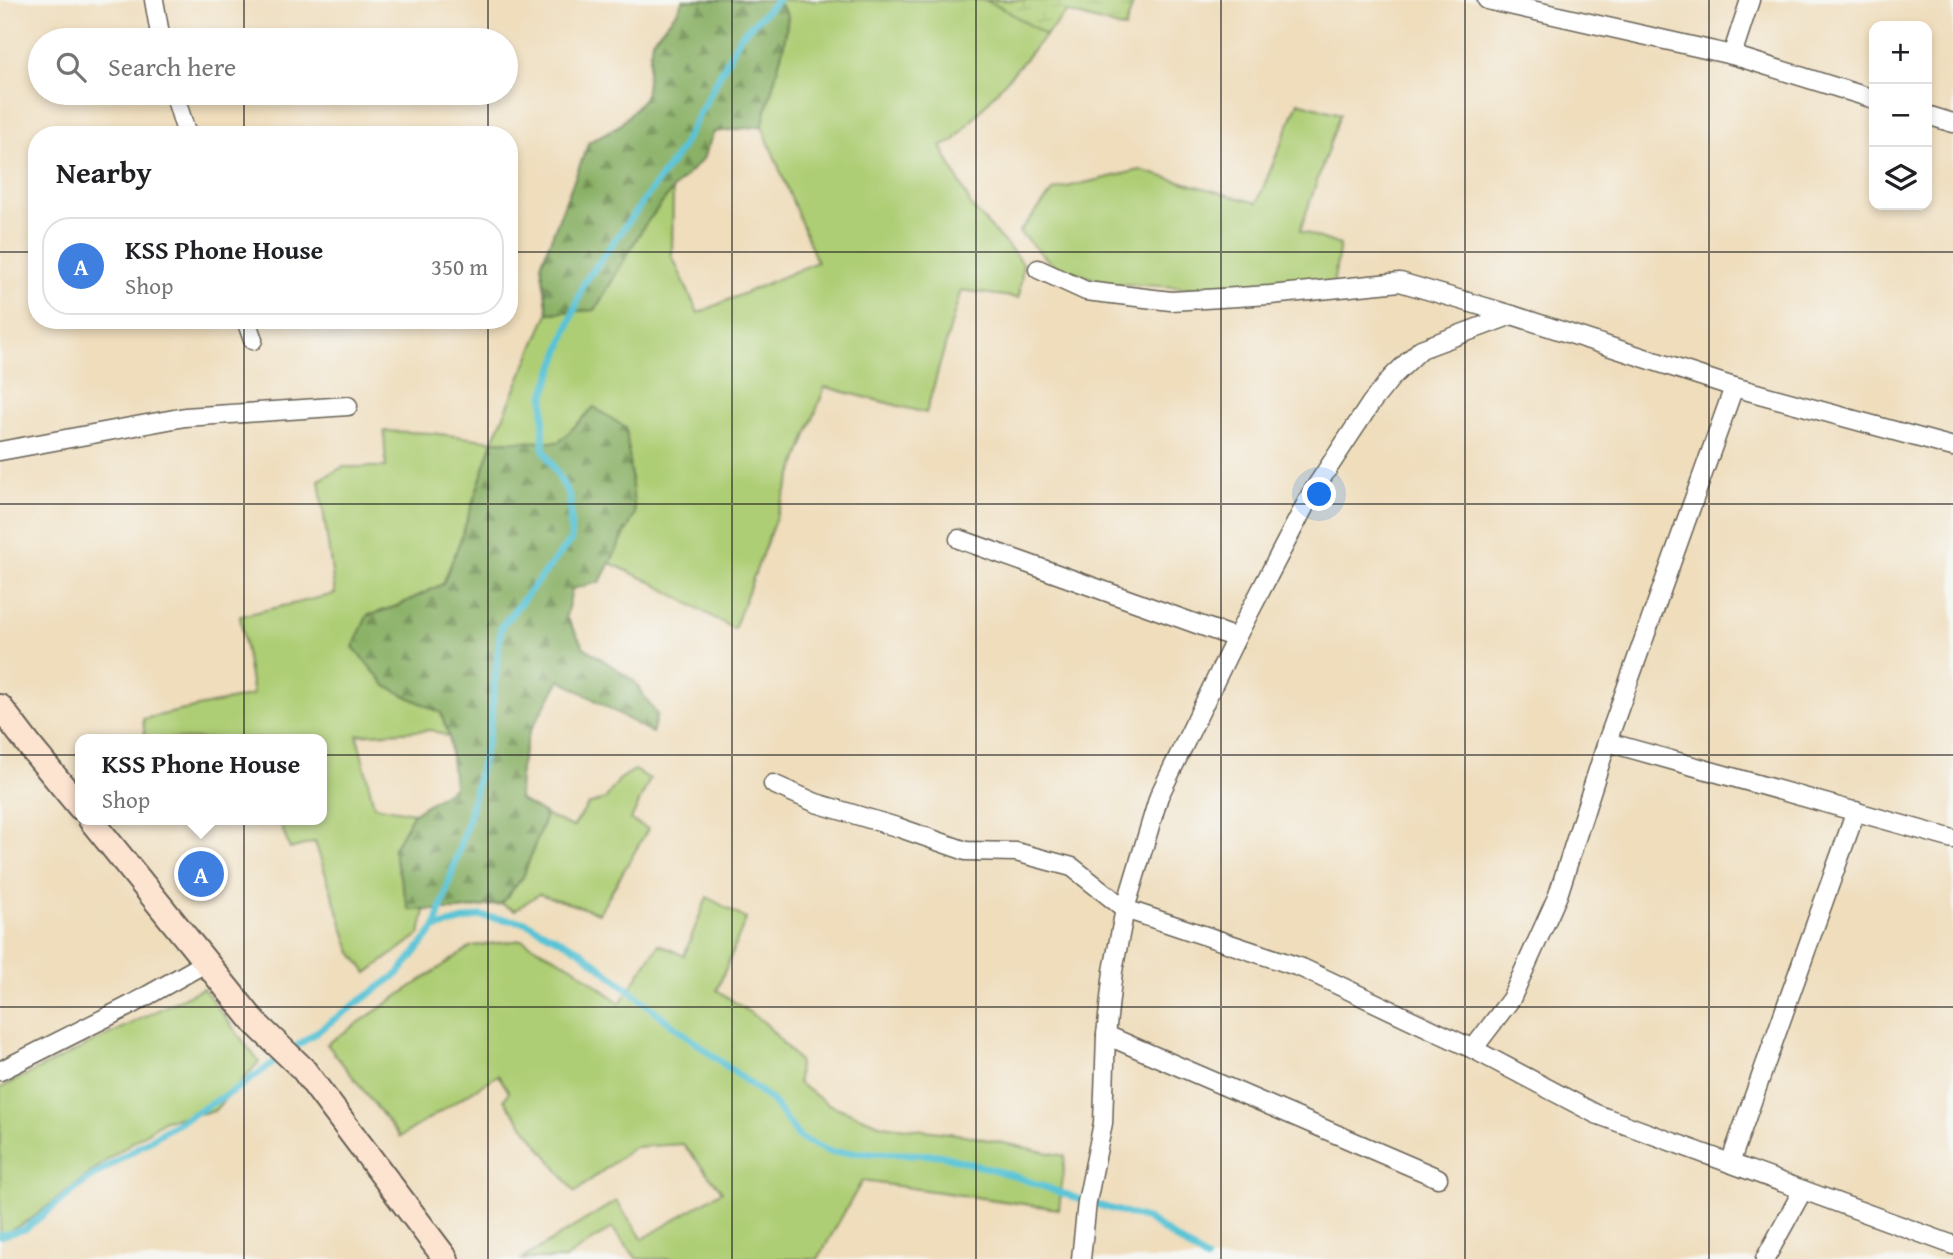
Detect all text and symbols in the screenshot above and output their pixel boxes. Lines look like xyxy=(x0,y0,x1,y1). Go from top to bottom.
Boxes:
map controls xyxy=(1869,21,1932,210)
button: + xyxy=(1869,21,1932,84)
search box xyxy=(28,28,518,105)
text: Search here xyxy=(108,47,236,86)
icon: search xyxy=(52,48,90,86)
button: − xyxy=(1869,84,1932,147)
button: layers xyxy=(1869,147,1932,210)
text: Nearby xyxy=(56,150,152,194)
text: KSS Phone House xyxy=(125,230,323,269)
text: A xyxy=(74,250,88,283)
text: 350 m xyxy=(431,250,488,283)
text: Shop xyxy=(125,269,173,302)
your location xyxy=(1302,477,1336,511)
popup xyxy=(75,734,327,825)
text: KSS Phone House xyxy=(102,744,300,783)
text: Shop xyxy=(102,783,150,816)
pin: A xyxy=(178,848,224,900)

